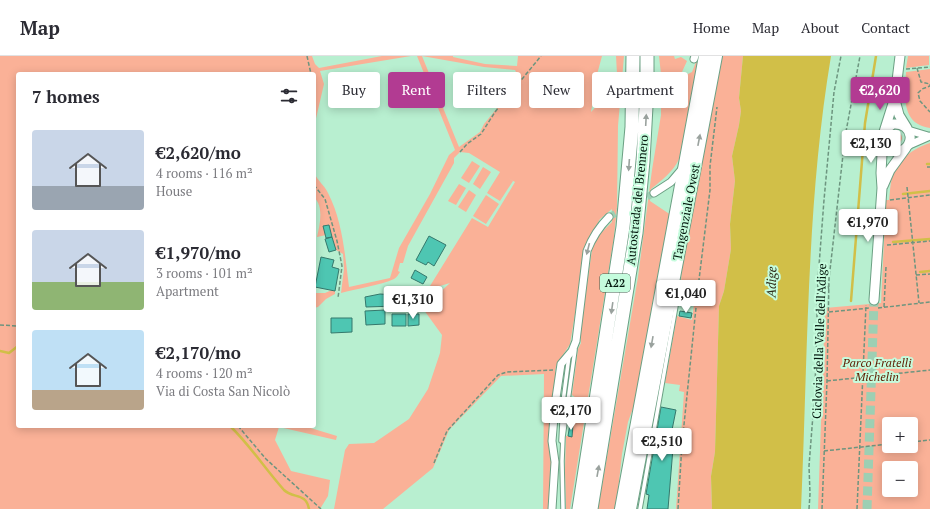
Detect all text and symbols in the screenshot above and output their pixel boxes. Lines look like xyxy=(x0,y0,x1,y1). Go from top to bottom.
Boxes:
text: Map xyxy=(20,15,60,40)
text: Home xyxy=(693,18,730,37)
text: Map xyxy=(752,18,779,37)
text: About xyxy=(801,18,839,37)
text: Contact xyxy=(861,18,910,37)
chip: Buy xyxy=(328,72,380,108)
chip: Rent xyxy=(388,72,445,108)
chip: Filters xyxy=(453,72,521,108)
chip: New xyxy=(529,72,584,108)
chip: Apartment xyxy=(592,72,688,108)
pin: €2,620 xyxy=(847,77,913,111)
text: €2,620 xyxy=(860,81,900,99)
text: 7 homes xyxy=(32,85,100,108)
icon: filters xyxy=(278,85,300,107)
one-way arrow xyxy=(642,114,649,126)
pin: €2,130 xyxy=(838,130,904,164)
street label: Autostrada del Brennero xyxy=(623,134,651,266)
one-way arrow xyxy=(697,134,703,147)
text: €2,130 xyxy=(851,134,891,152)
text: €2,620/mo xyxy=(156,141,241,164)
icon: home xyxy=(64,146,112,194)
one-way arrow xyxy=(626,159,633,171)
street label: Tangenziale Ovest xyxy=(669,162,703,262)
text: 4 rooms · 116 m² xyxy=(156,164,253,182)
text: House xyxy=(156,182,192,200)
pin: €1,970 xyxy=(835,209,901,243)
text: €1,970 xyxy=(848,213,888,231)
text: €1,970/mo xyxy=(156,241,241,264)
one-way arrow xyxy=(585,243,591,255)
icon: home xyxy=(64,246,112,294)
street label: Ciclovia della Valle dell'Adige xyxy=(809,263,829,419)
text: 3 rooms · 101 m² xyxy=(156,264,253,282)
water label: Adige xyxy=(761,266,781,299)
road number: A22 xyxy=(600,274,630,292)
pin: €1,040 xyxy=(653,280,719,314)
text: Apartment xyxy=(156,282,219,300)
text: €1,040 xyxy=(666,284,706,302)
pin: €1,310 xyxy=(380,286,446,320)
text: €1,310 xyxy=(393,290,433,308)
one-way arrow xyxy=(609,302,615,314)
one-way arrow xyxy=(649,336,655,348)
text: €2,170/mo xyxy=(156,341,241,364)
icon: home xyxy=(64,346,112,394)
park label: Parco Fratelli Michelin xyxy=(842,355,912,384)
text: 4 rooms · 120 m² xyxy=(156,364,253,382)
text: Via di Costa San Nicolò xyxy=(156,382,290,400)
pin: €2,170 xyxy=(538,397,604,431)
text: €2,170 xyxy=(551,401,591,419)
map controls xyxy=(882,417,918,497)
button: + xyxy=(882,417,918,453)
pin: €2,510 xyxy=(629,428,695,462)
text: €2,510 xyxy=(642,432,682,450)
button: − xyxy=(882,461,918,497)
one-way arrow xyxy=(595,464,601,477)

